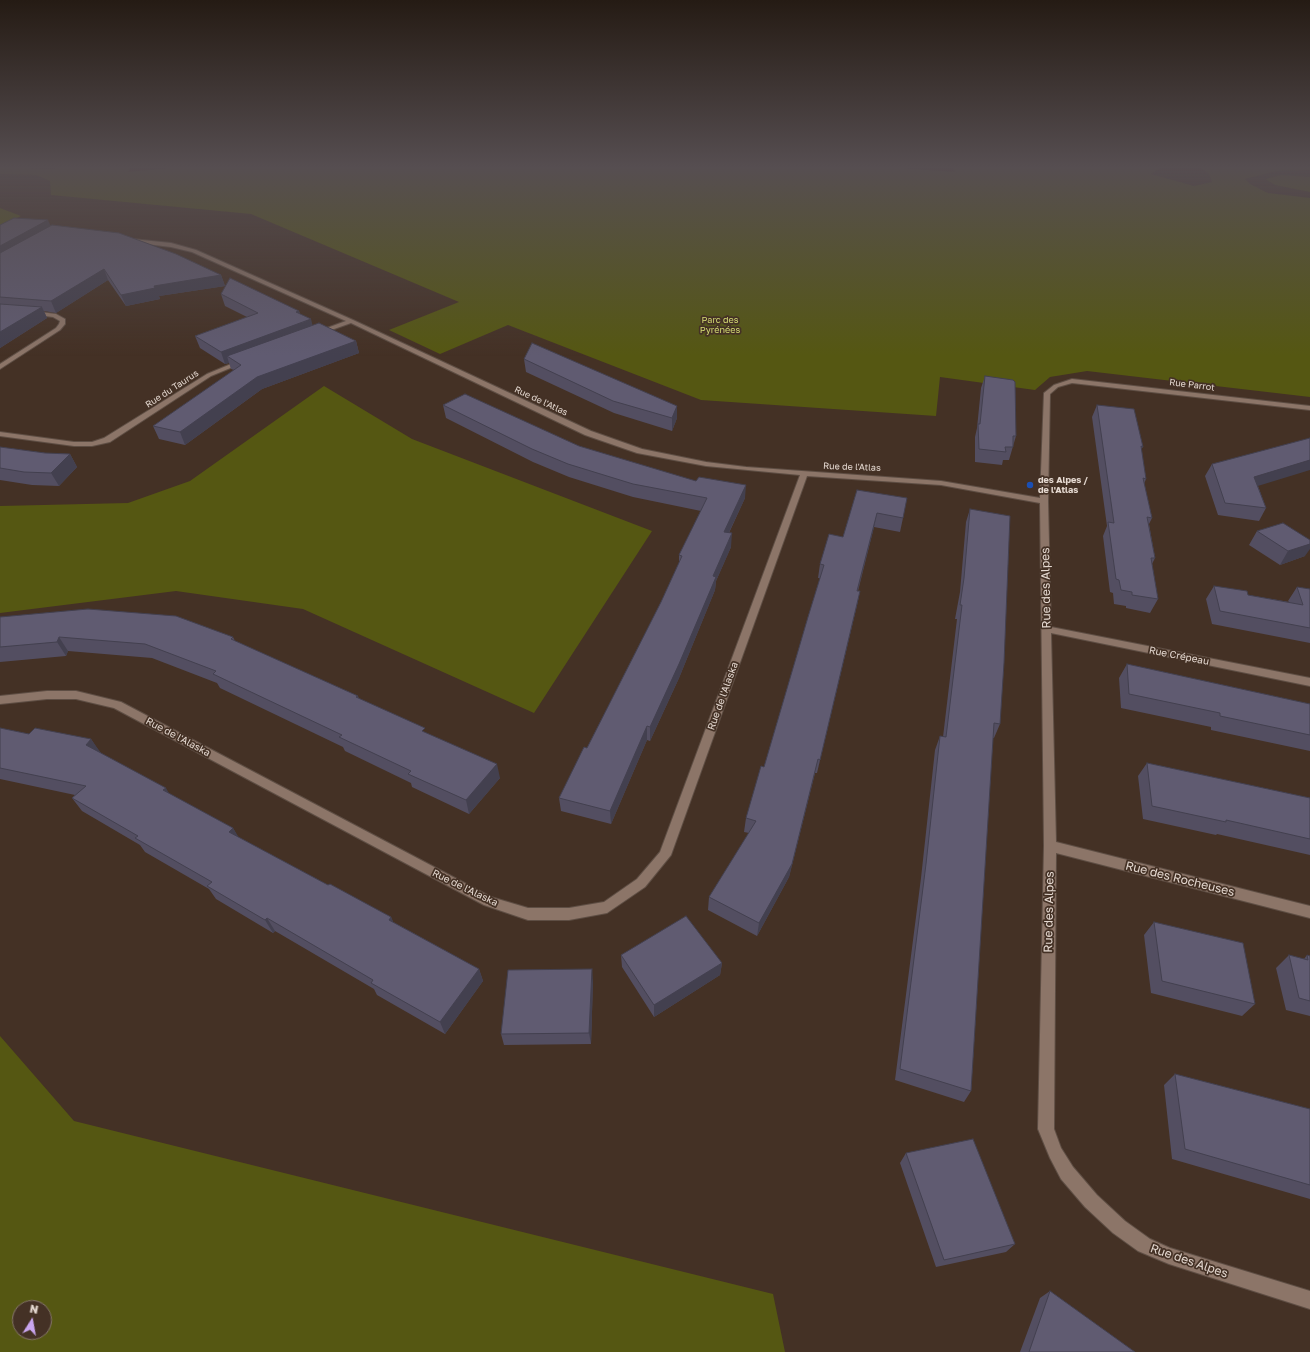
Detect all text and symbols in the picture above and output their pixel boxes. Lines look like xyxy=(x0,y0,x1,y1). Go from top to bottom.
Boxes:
park label: Parc des Pyrénées xyxy=(700,315,740,336)
street label: Rue du Taurus xyxy=(143,368,201,410)
street label: Rue Parrot xyxy=(1169,377,1215,393)
street label: Rue de l'Atlas xyxy=(513,384,569,418)
street label: Rue de l'Atlas xyxy=(823,461,881,473)
place label: des Alpes / de l'Atlas xyxy=(1038,475,1088,496)
marker: des Alpes / de l'Atlas xyxy=(1025,480,1035,490)
street label: Rue des Alpes xyxy=(1038,547,1054,629)
street label: Rue Crépeau xyxy=(1148,644,1210,668)
street label: Rue de l'Alaska xyxy=(705,660,741,732)
street label: Rue de l'Alaska xyxy=(144,715,212,759)
street label: Rue des Rocheuses xyxy=(1124,858,1236,900)
street label: Rue de l'Alaska xyxy=(430,867,500,909)
street label: Rue des Alpes xyxy=(1041,871,1057,953)
street label: Rue des Alpes xyxy=(1148,1241,1230,1281)
north arrow xyxy=(12,1300,52,1340)
text: N xyxy=(29,1302,40,1316)

